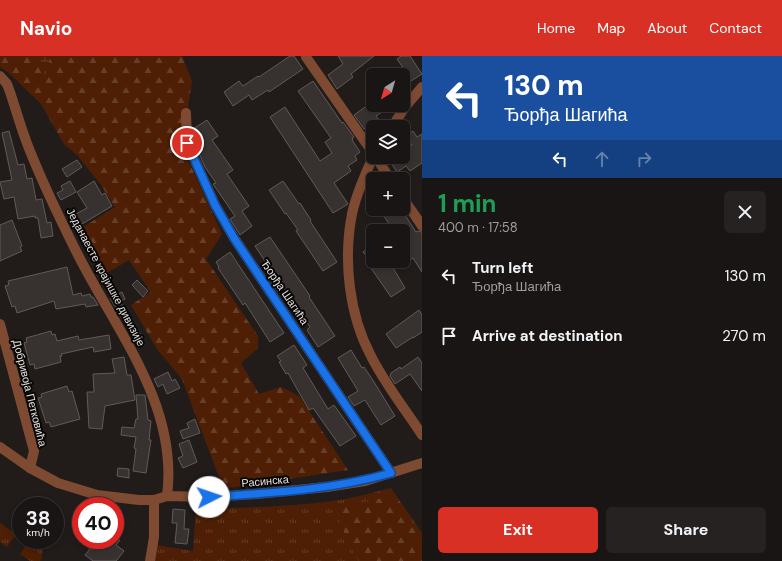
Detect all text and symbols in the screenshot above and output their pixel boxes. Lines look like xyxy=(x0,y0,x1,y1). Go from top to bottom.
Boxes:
text: Navio xyxy=(20,16,72,41)
text: Home xyxy=(537,19,575,37)
text: Map xyxy=(597,19,625,37)
text: About xyxy=(647,19,687,37)
text: Contact xyxy=(709,19,762,37)
text: 130 m xyxy=(504,67,584,104)
north arrow xyxy=(366,68,410,112)
map controls xyxy=(366,68,410,268)
icon: left xyxy=(438,72,490,124)
text: Ђорђа Шагића xyxy=(504,103,628,127)
button: layers xyxy=(366,120,410,164)
pin xyxy=(170,126,204,160)
icon: arrive xyxy=(176,132,198,154)
icon: left xyxy=(549,148,571,170)
icon: ahead xyxy=(591,148,613,170)
icon: right xyxy=(633,148,655,170)
button: + xyxy=(366,172,410,216)
text: 1 min xyxy=(438,188,496,219)
button: close xyxy=(724,191,766,233)
street label: Једанаесте крајишке дивизије xyxy=(64,206,148,348)
text: 400 m · 17:58 xyxy=(438,219,518,236)
button: − xyxy=(366,224,410,268)
street label: Ђорђа Шагића xyxy=(258,257,312,328)
text: Turn left xyxy=(472,258,533,278)
icon: left xyxy=(438,265,460,287)
text: 130 m xyxy=(725,266,766,286)
text: Ђорђа Шагића xyxy=(472,278,561,295)
icon: arrive xyxy=(438,325,460,347)
text: Arrive at destination xyxy=(472,326,623,346)
text: 270 m xyxy=(722,326,766,346)
street label: Добривоја Петковића xyxy=(10,338,50,449)
street label: Расинска xyxy=(241,472,290,490)
position arrow xyxy=(188,476,230,518)
speed limit sign: 40 xyxy=(72,497,124,549)
text: 38 xyxy=(26,505,50,531)
button: Exit xyxy=(438,507,598,553)
button: Share xyxy=(606,507,766,553)
text: km/h xyxy=(26,526,50,539)

